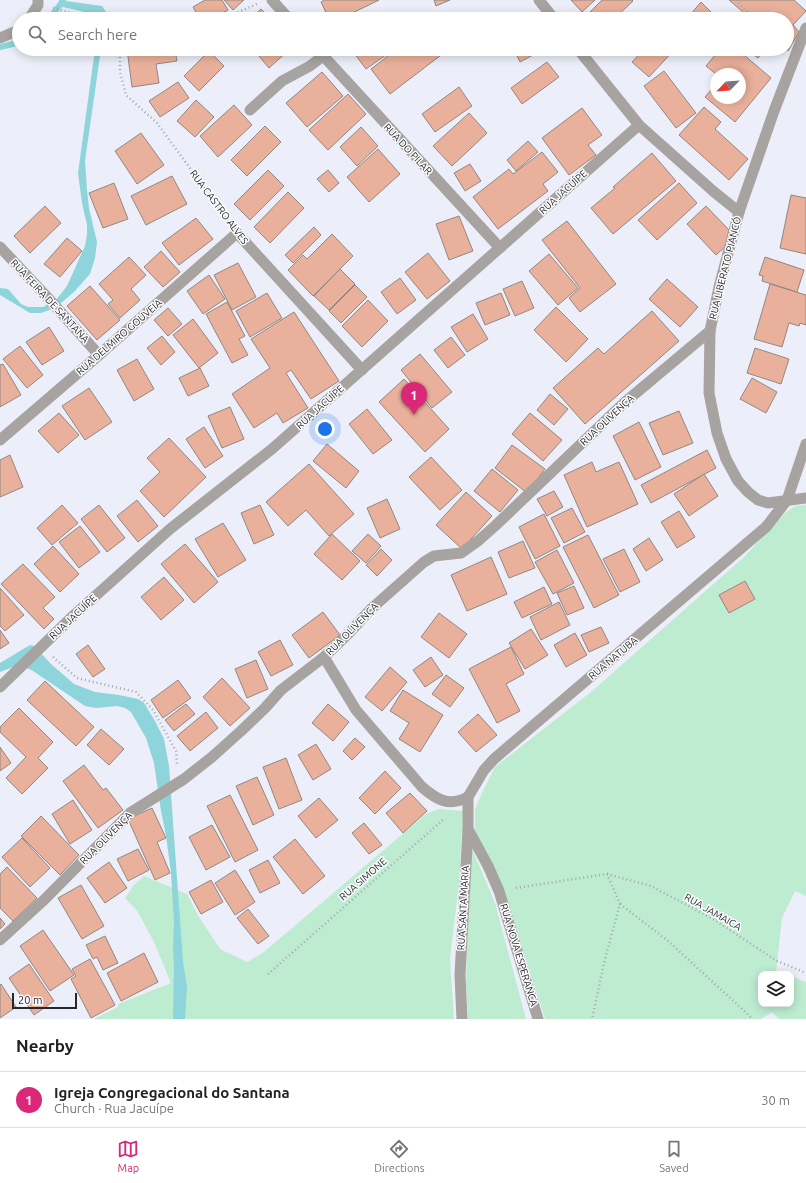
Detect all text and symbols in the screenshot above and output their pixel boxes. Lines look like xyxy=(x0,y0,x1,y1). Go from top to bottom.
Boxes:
search box xyxy=(12,12,794,56)
icon: search xyxy=(26,23,48,45)
text: Search here xyxy=(58,26,137,43)
north arrow xyxy=(710,68,746,104)
street label: RUA DO PILAR xyxy=(382,121,434,177)
street label: RUA JACUÍPE xyxy=(536,167,589,216)
street label: RUA CASTRO ALVES xyxy=(188,168,250,246)
street label: RUA LIBERATO PIANCÓ xyxy=(706,215,743,320)
street label: RUA FEIRA DE SANTANA xyxy=(9,257,92,345)
street label: RUA DELMIRO GOUVEIA xyxy=(74,297,164,377)
street label: RUA JACUÍPE xyxy=(293,382,346,431)
pin: 1 xyxy=(401,382,427,415)
street label: RUA OLIVENÇA xyxy=(578,392,636,448)
your location xyxy=(315,419,335,439)
street label: RUA JACUÍPE xyxy=(47,591,99,642)
street label: RUA OLIVENÇA xyxy=(324,600,381,657)
street label: RUA NATUBA xyxy=(586,634,640,682)
street label: RUA OLIVENÇA xyxy=(78,809,135,866)
street label: RUA SIMONE xyxy=(337,855,389,902)
street label: RUA SANTA MARIA xyxy=(455,865,471,951)
street label: RUA JAMAICA xyxy=(683,891,744,933)
street label: RUA NOVA ESPERANCA xyxy=(498,902,540,1008)
map controls xyxy=(758,971,794,1007)
button: layers xyxy=(758,971,794,1007)
scale bar xyxy=(12,991,77,1010)
text: 20 m xyxy=(18,994,42,1006)
text: Nearby xyxy=(16,1036,74,1055)
text: Igreja Congregacional do Santana xyxy=(54,1084,290,1101)
text: 1 xyxy=(25,1093,33,1107)
text: 30 m xyxy=(761,1093,790,1107)
text: Church · Rua Jacuípe xyxy=(54,1101,174,1115)
tab: Map xyxy=(117,1138,139,1174)
tab: Directions xyxy=(374,1138,425,1174)
tab: Saved xyxy=(659,1138,689,1174)

